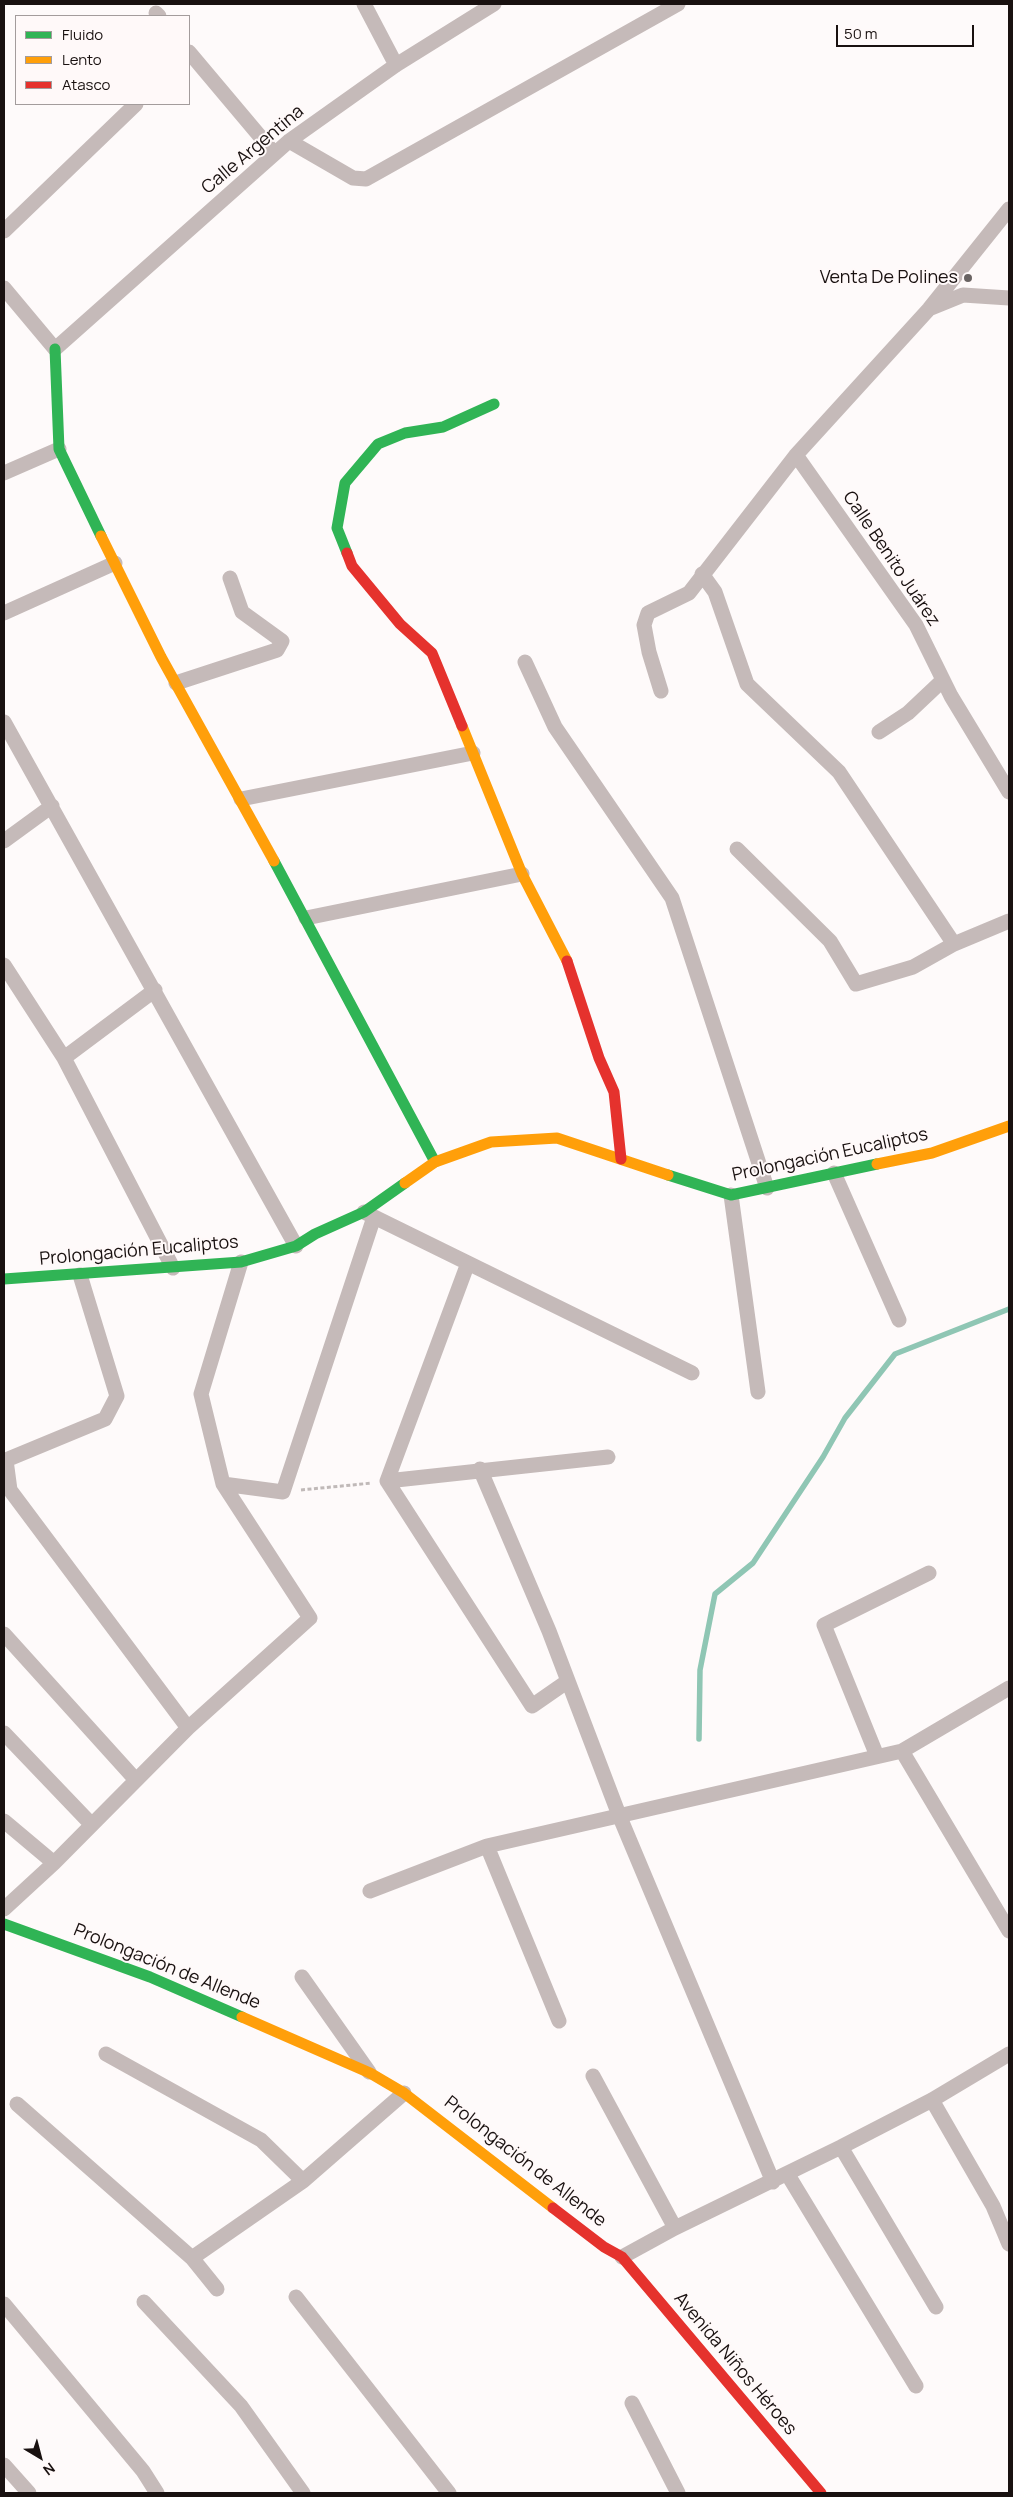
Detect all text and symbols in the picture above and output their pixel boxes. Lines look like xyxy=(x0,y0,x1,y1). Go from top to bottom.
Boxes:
legend xyxy=(15,15,190,105)
scale bar xyxy=(838,15,976,47)
text: 50 m xyxy=(844,23,878,44)
text: Fluido xyxy=(62,24,103,45)
text: Lento xyxy=(62,49,102,70)
text: Atasco xyxy=(62,74,110,95)
street label: Calle Argentina xyxy=(198,101,308,199)
place label: Venta De Polines xyxy=(820,267,958,289)
marker: Venta De Polines xyxy=(962,272,974,284)
street label: Calle Benito Juárez xyxy=(838,487,944,631)
street label: Prolongación Eucaliptos xyxy=(730,1124,930,1186)
street label: Prolongación Eucaliptos xyxy=(39,1232,239,1270)
street label: Prolongación de Allende xyxy=(70,1920,264,2014)
street label: Prolongación de Allende xyxy=(440,2092,610,2232)
street label: Avenida Niños Héroes xyxy=(669,2288,801,2440)
north arrow xyxy=(15,2432,65,2482)
text: N xyxy=(40,2459,59,2480)

